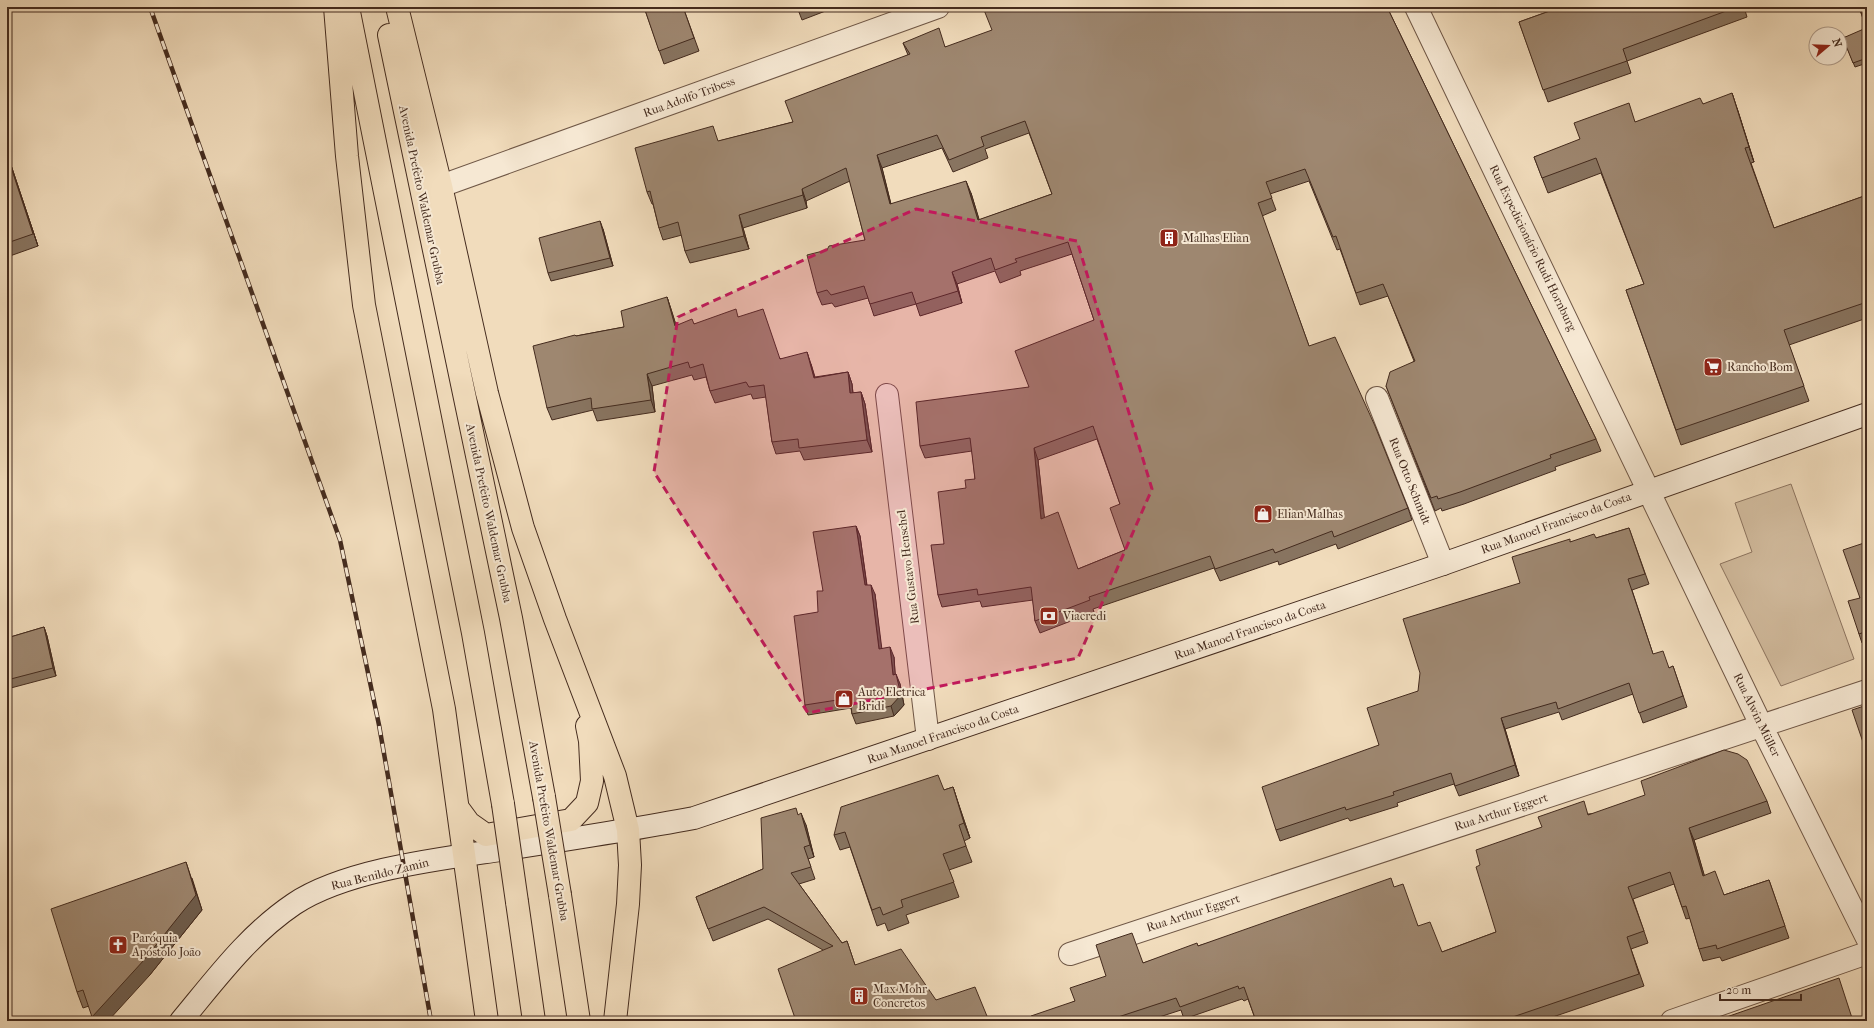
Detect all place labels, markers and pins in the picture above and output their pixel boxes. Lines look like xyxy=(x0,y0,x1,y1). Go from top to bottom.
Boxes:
building icon: Malhas Elian xyxy=(1158,227,1180,249)
place label: Malhas Elian xyxy=(1183,231,1249,245)
supermarket icon: Rancho Bom xyxy=(1702,356,1724,378)
place label: Rancho Bom xyxy=(1727,360,1793,374)
shop icon: Elian Malhas xyxy=(1252,503,1274,525)
place label: Elian Malhas xyxy=(1277,507,1343,521)
bank icon: Viacredi xyxy=(1038,605,1060,627)
place label: Viacredi xyxy=(1062,609,1107,623)
place label: Auto Eletrica Bridi xyxy=(857,685,926,713)
shop icon: Auto Eletrica Bridi xyxy=(833,688,855,710)
place label: Paróquia Apóstolo João xyxy=(131,931,201,959)
church icon: Paróquia Apóstolo João xyxy=(107,934,129,956)
place label: Max Mohr Concretos xyxy=(873,982,928,1010)
building icon: Max Mohr Concretos xyxy=(848,985,870,1007)

